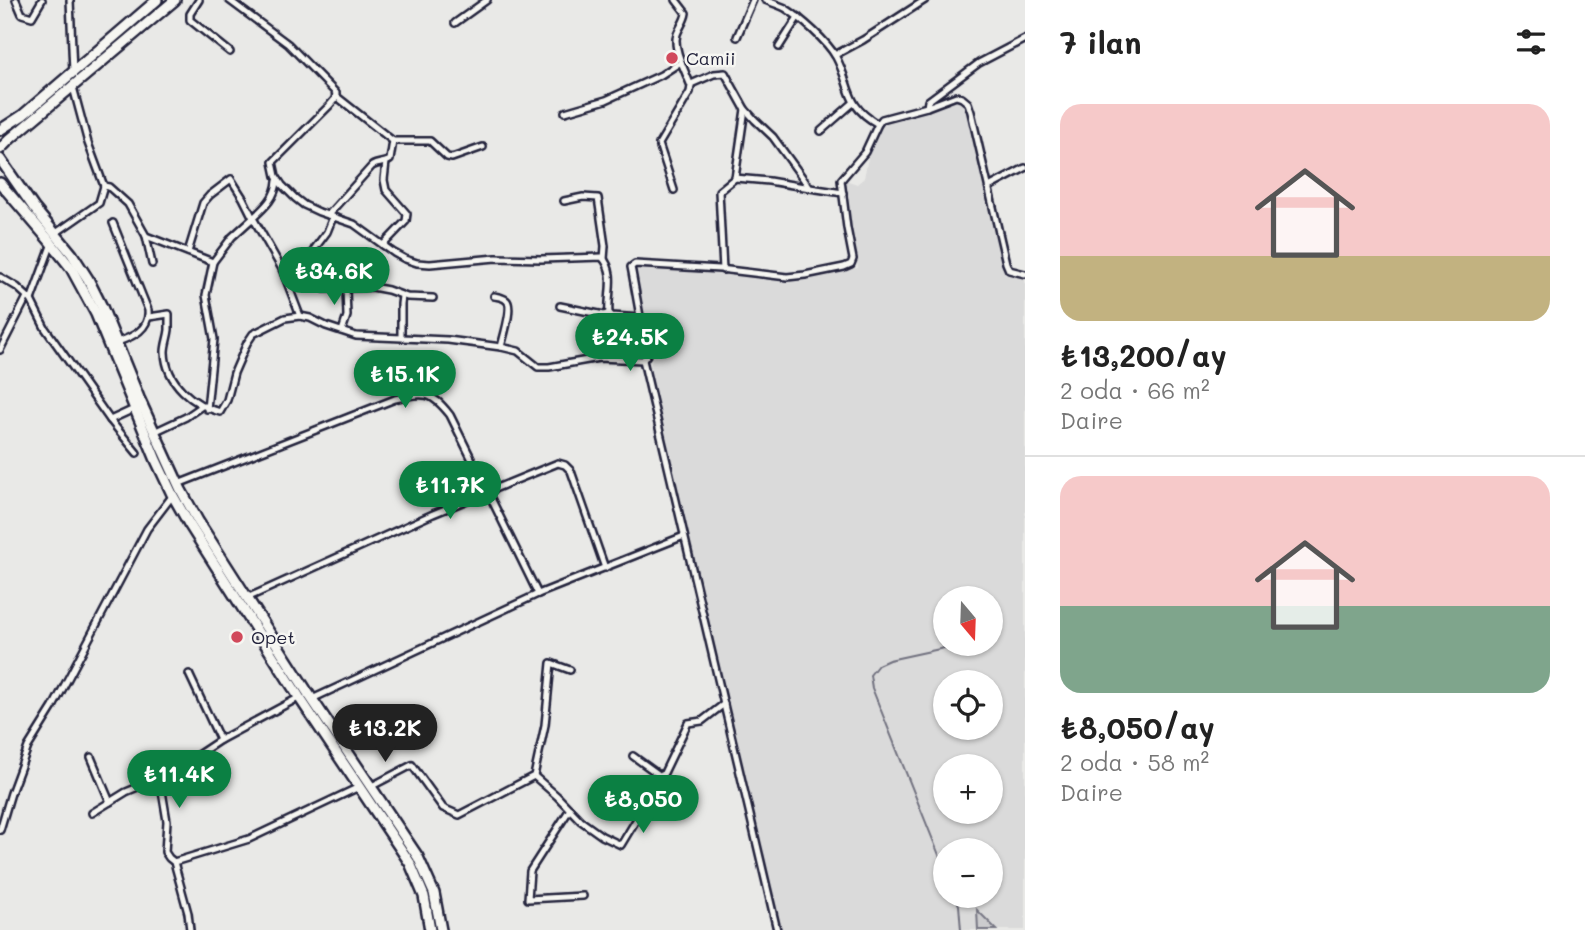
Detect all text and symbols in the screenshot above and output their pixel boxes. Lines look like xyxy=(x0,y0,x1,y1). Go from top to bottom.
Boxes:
text: 7 ilan xyxy=(1060,22,1141,62)
icon: filters xyxy=(1512,23,1550,61)
place label: Camii xyxy=(686,46,735,70)
marker: Camii xyxy=(664,50,680,66)
icon: home xyxy=(1242,150,1368,276)
pin: ₺34.6K xyxy=(277,247,391,307)
text: ₺34.6K xyxy=(295,255,373,285)
pin: ₺24.5K xyxy=(573,314,687,373)
text: ₺24.5K xyxy=(591,321,669,351)
text: ₺13,200/ay xyxy=(1060,335,1227,375)
pin: ₺15.1K xyxy=(348,350,462,410)
text: ₺15.1K xyxy=(370,358,440,388)
text: 2 oda · 66 m² xyxy=(1060,375,1210,405)
text: Daire xyxy=(1060,405,1123,435)
pin: ₺11.7K xyxy=(393,462,507,521)
text: ₺11.7K xyxy=(415,469,485,499)
icon: home xyxy=(1242,522,1368,648)
north arrow xyxy=(933,586,1003,656)
map controls xyxy=(933,586,1003,908)
place label: Opet xyxy=(251,625,295,649)
marker: Opet xyxy=(229,629,245,645)
button: locate xyxy=(933,670,1003,740)
pin: ₺13.2K xyxy=(328,704,442,764)
text: ₺8,050/ay xyxy=(1060,707,1215,747)
text: ₺13.2K xyxy=(348,712,422,742)
text: 2 oda · 58 m² xyxy=(1060,747,1209,777)
pin: ₺11.4K xyxy=(122,750,236,810)
button: + xyxy=(933,754,1003,824)
text: ₺11.4K xyxy=(143,758,215,788)
pin: ₺8,050 xyxy=(586,776,700,835)
text: Daire xyxy=(1060,777,1123,807)
text: ₺8,050 xyxy=(604,783,682,813)
button: − xyxy=(933,838,1003,908)

